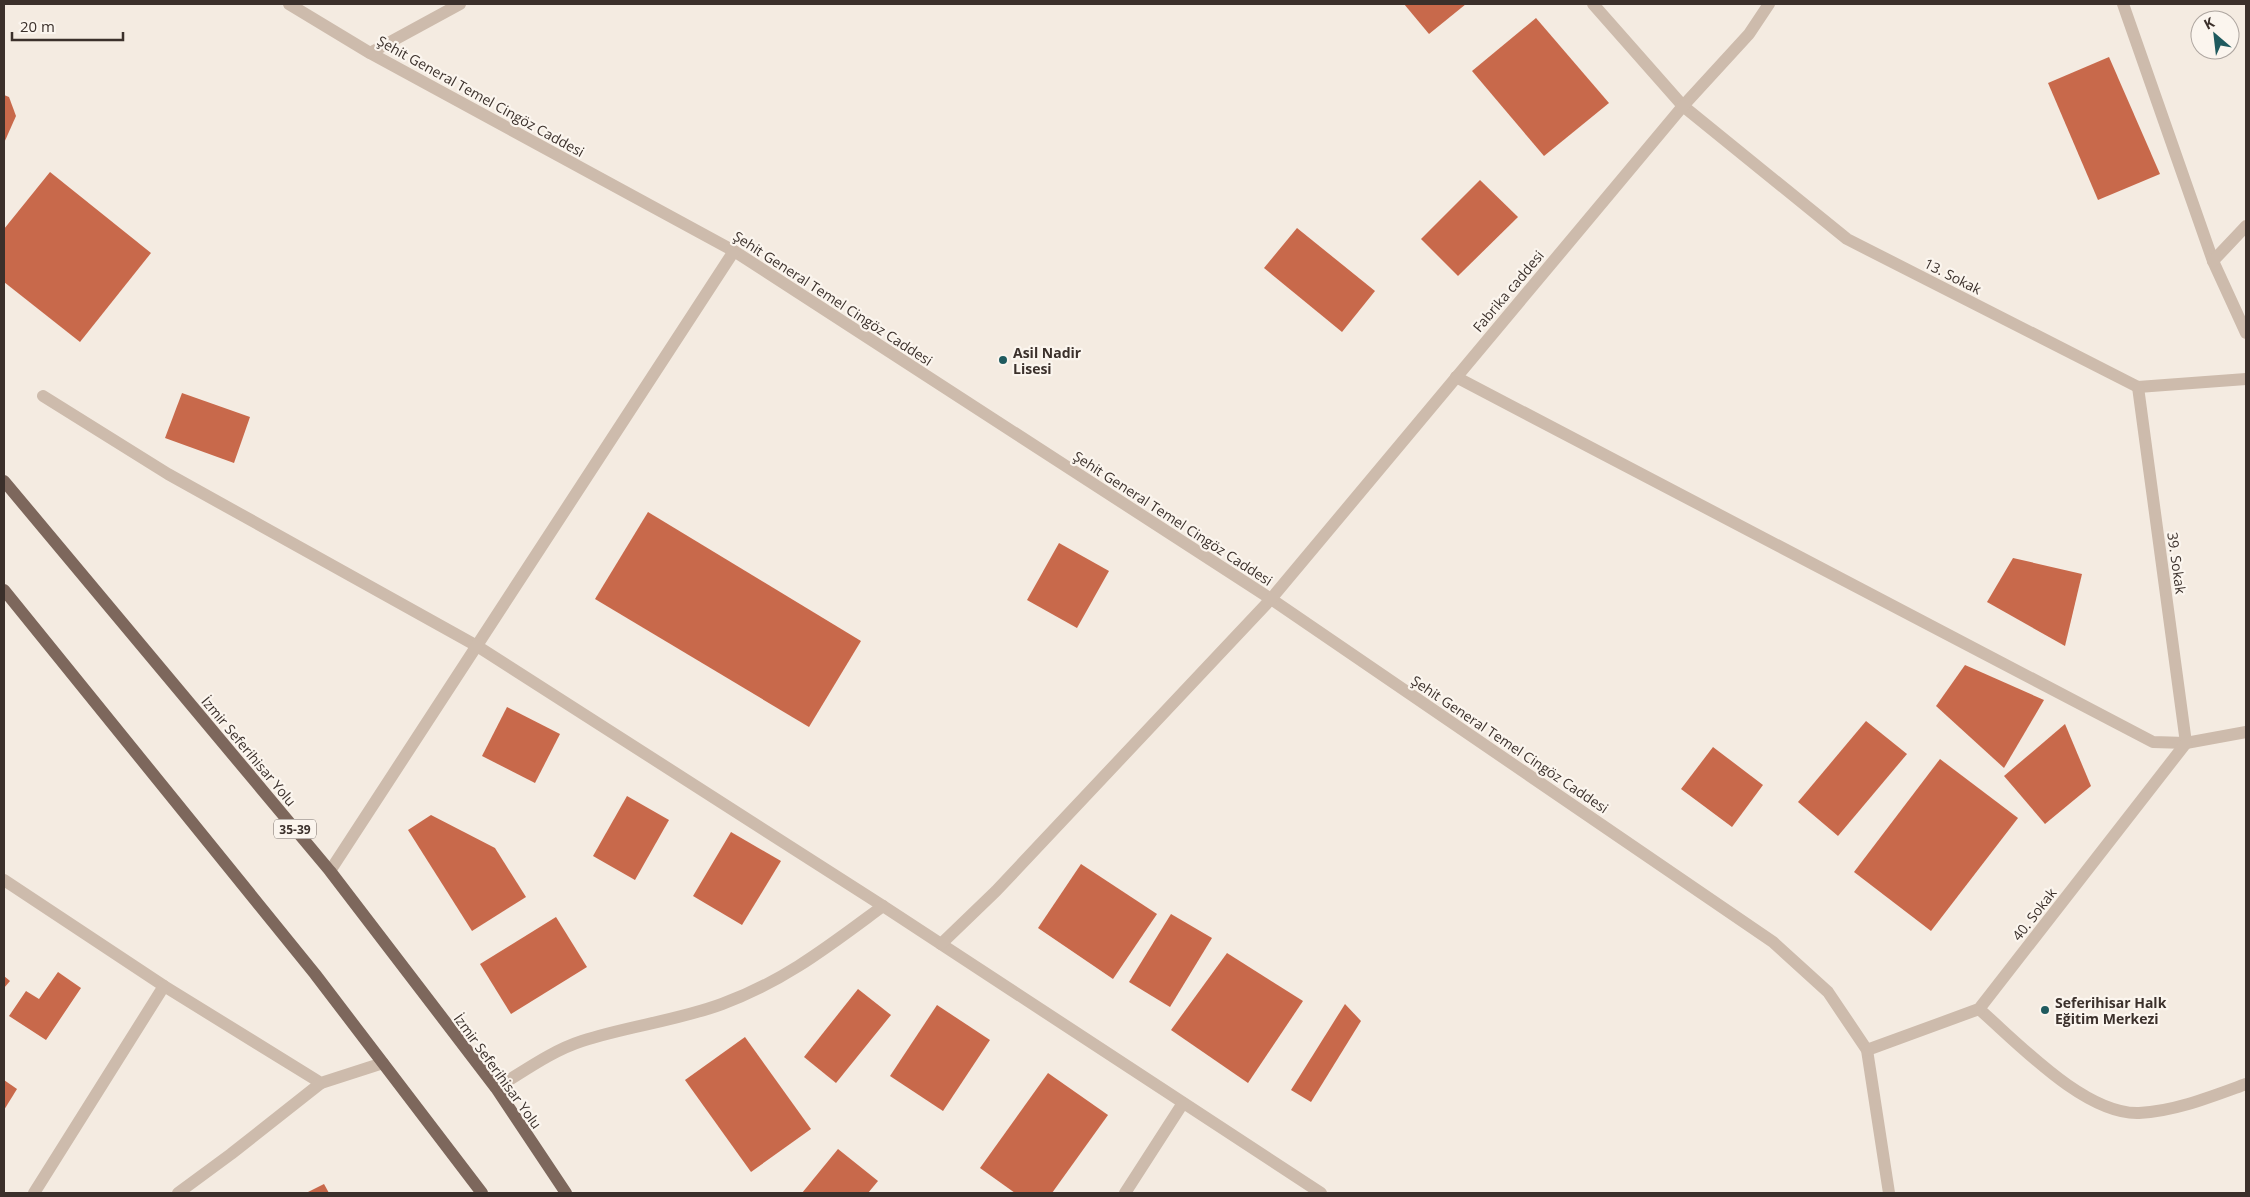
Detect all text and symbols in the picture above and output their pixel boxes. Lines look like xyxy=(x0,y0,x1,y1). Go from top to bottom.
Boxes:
scale bar xyxy=(12,10,124,42)
north arrow xyxy=(2190,10,2240,60)
text: K xyxy=(2200,12,2218,34)
text: 20 m xyxy=(20,16,55,36)
street label: Şehit General Temel Cingöz Caddesi xyxy=(374,31,588,161)
street label: Şehit General Temel Cingöz Caddesi xyxy=(730,226,936,370)
street label: Fabrika caddesi xyxy=(1468,246,1548,336)
street label: 13. Sokak xyxy=(1921,253,1985,299)
place label: Asil Nadir Lisesi xyxy=(1013,343,1082,378)
marker: Asil Nadir Lisesi xyxy=(997,354,1009,366)
street label: Şehit General Temel Cingöz Caddesi xyxy=(1070,446,1276,590)
street label: 39. Sokak xyxy=(2163,531,2191,596)
street label: Şehit General Temel Cingöz Caddesi xyxy=(1408,671,1612,817)
street label: İzmir Seferihisar Yolu xyxy=(197,692,301,810)
road number: 35-39 xyxy=(274,820,316,839)
street label: 40. Sokak xyxy=(2007,883,2061,944)
place label: Seferihisar Halk Eğitim Merkezi xyxy=(2055,993,2167,1028)
marker: Seferihisar Halk Eğitim Merkezi xyxy=(2039,1004,2051,1016)
street label: İzmir Seferihisar Yolu xyxy=(450,1010,546,1132)

